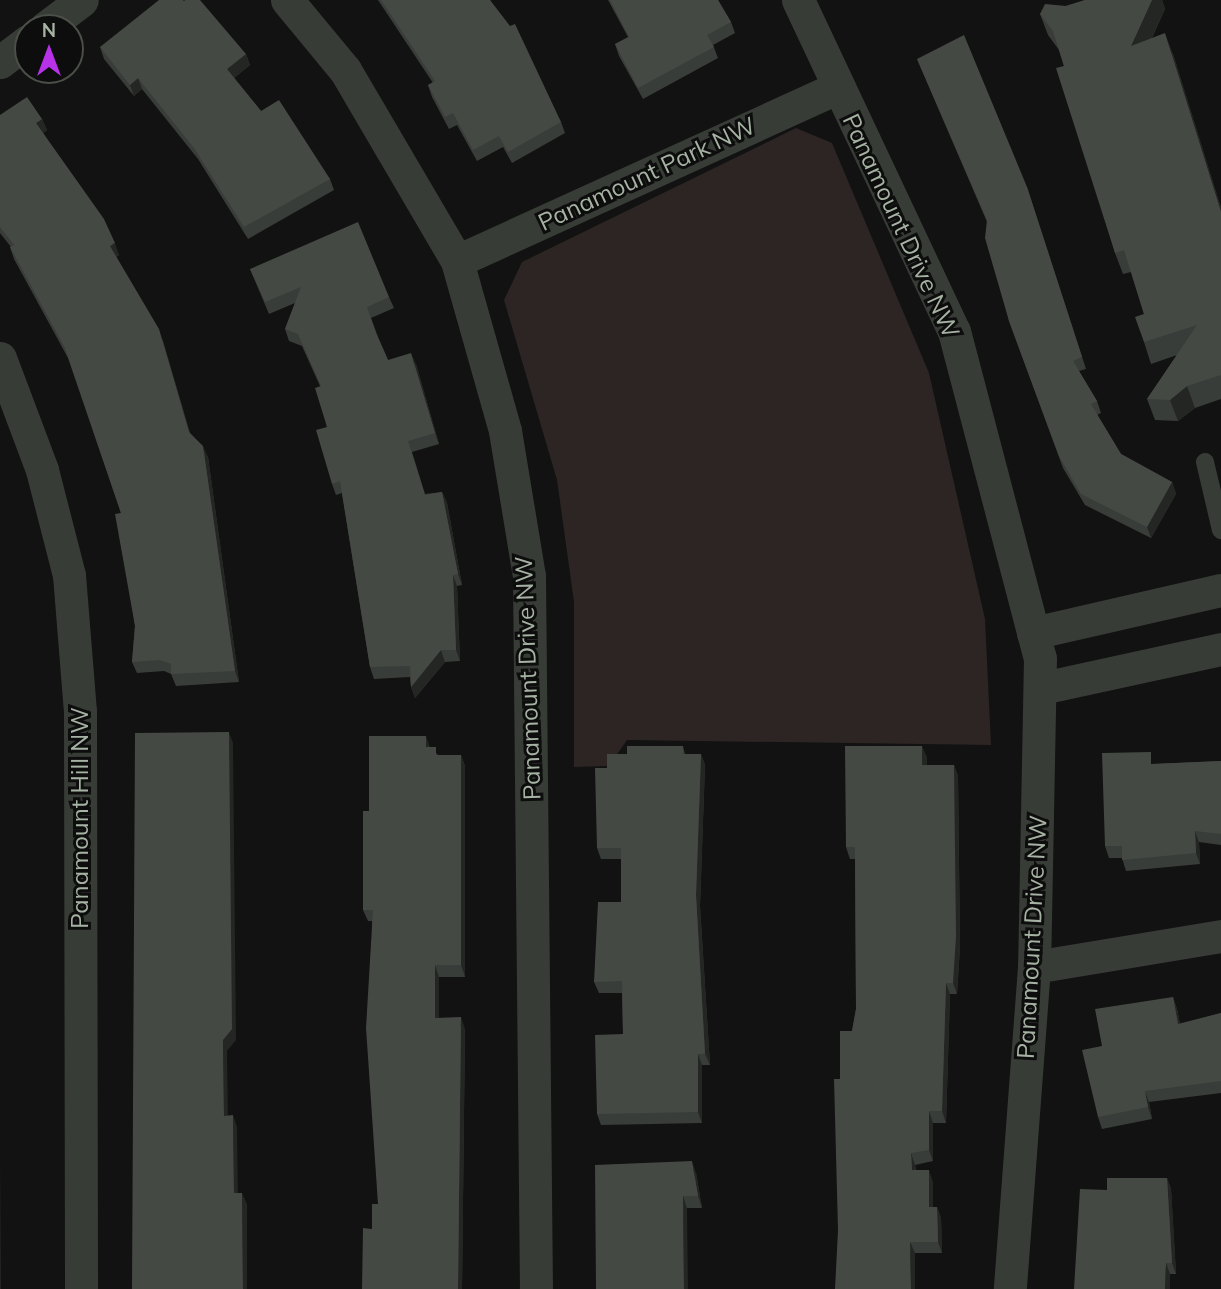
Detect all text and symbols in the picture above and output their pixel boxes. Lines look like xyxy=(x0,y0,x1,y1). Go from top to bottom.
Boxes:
north arrow xyxy=(14,14,84,84)
text: N xyxy=(42,18,56,42)
street label: Panamount Drive NW xyxy=(836,109,966,343)
street label: Panamount Park NW xyxy=(534,111,760,237)
street label: Panamount Drive NW xyxy=(509,556,547,800)
street label: Panamount Hill NW xyxy=(66,707,94,929)
street label: Panamount Drive NW xyxy=(1011,814,1053,1060)

